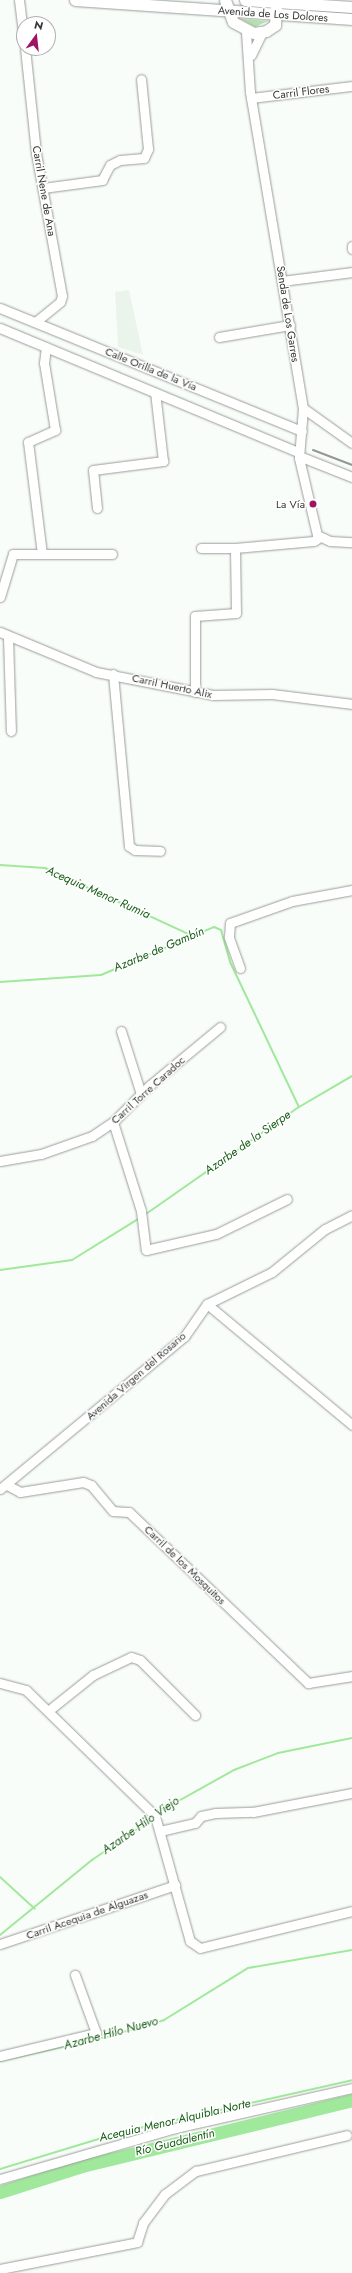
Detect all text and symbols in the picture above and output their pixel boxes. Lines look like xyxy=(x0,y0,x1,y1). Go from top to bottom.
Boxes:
street label: Avenida de Los Dolores xyxy=(218,4,328,24)
north arrow xyxy=(16,16,56,56)
text: N xyxy=(33,17,45,34)
street label: Carril Flores xyxy=(272,82,330,102)
street label: Carril Nene de Ana xyxy=(30,145,58,237)
street label: Senda de Los Garres xyxy=(274,265,302,363)
street label: Calle Orilla de la Vía xyxy=(103,345,199,393)
place label: La Vía xyxy=(276,497,305,511)
marker: La Vía xyxy=(308,499,318,509)
street label: Carril Huerto Alix xyxy=(131,671,213,701)
water label: Acequia Menor Rumia xyxy=(44,864,152,922)
water label: Azarbe de Gambín xyxy=(111,924,207,976)
street label: Carril Torre Caradoc xyxy=(108,1053,188,1127)
water label: Azarbe de la Sierpe xyxy=(202,1108,294,1178)
street label: Avenida Virgen del Rosario xyxy=(84,1329,188,1423)
street label: Carril de los Mosquitos xyxy=(142,1523,228,1607)
water label: Azarbe Hilo Viejo xyxy=(100,1794,182,1858)
street label: Carril Acequia de Alguazas xyxy=(24,1888,150,1942)
water label: Azarbe Hilo Nuevo xyxy=(62,2015,160,2053)
water label: Acequia Menor Alquibla Norte xyxy=(98,2097,252,2145)
water label: Río Guadalentín xyxy=(134,2126,216,2160)

